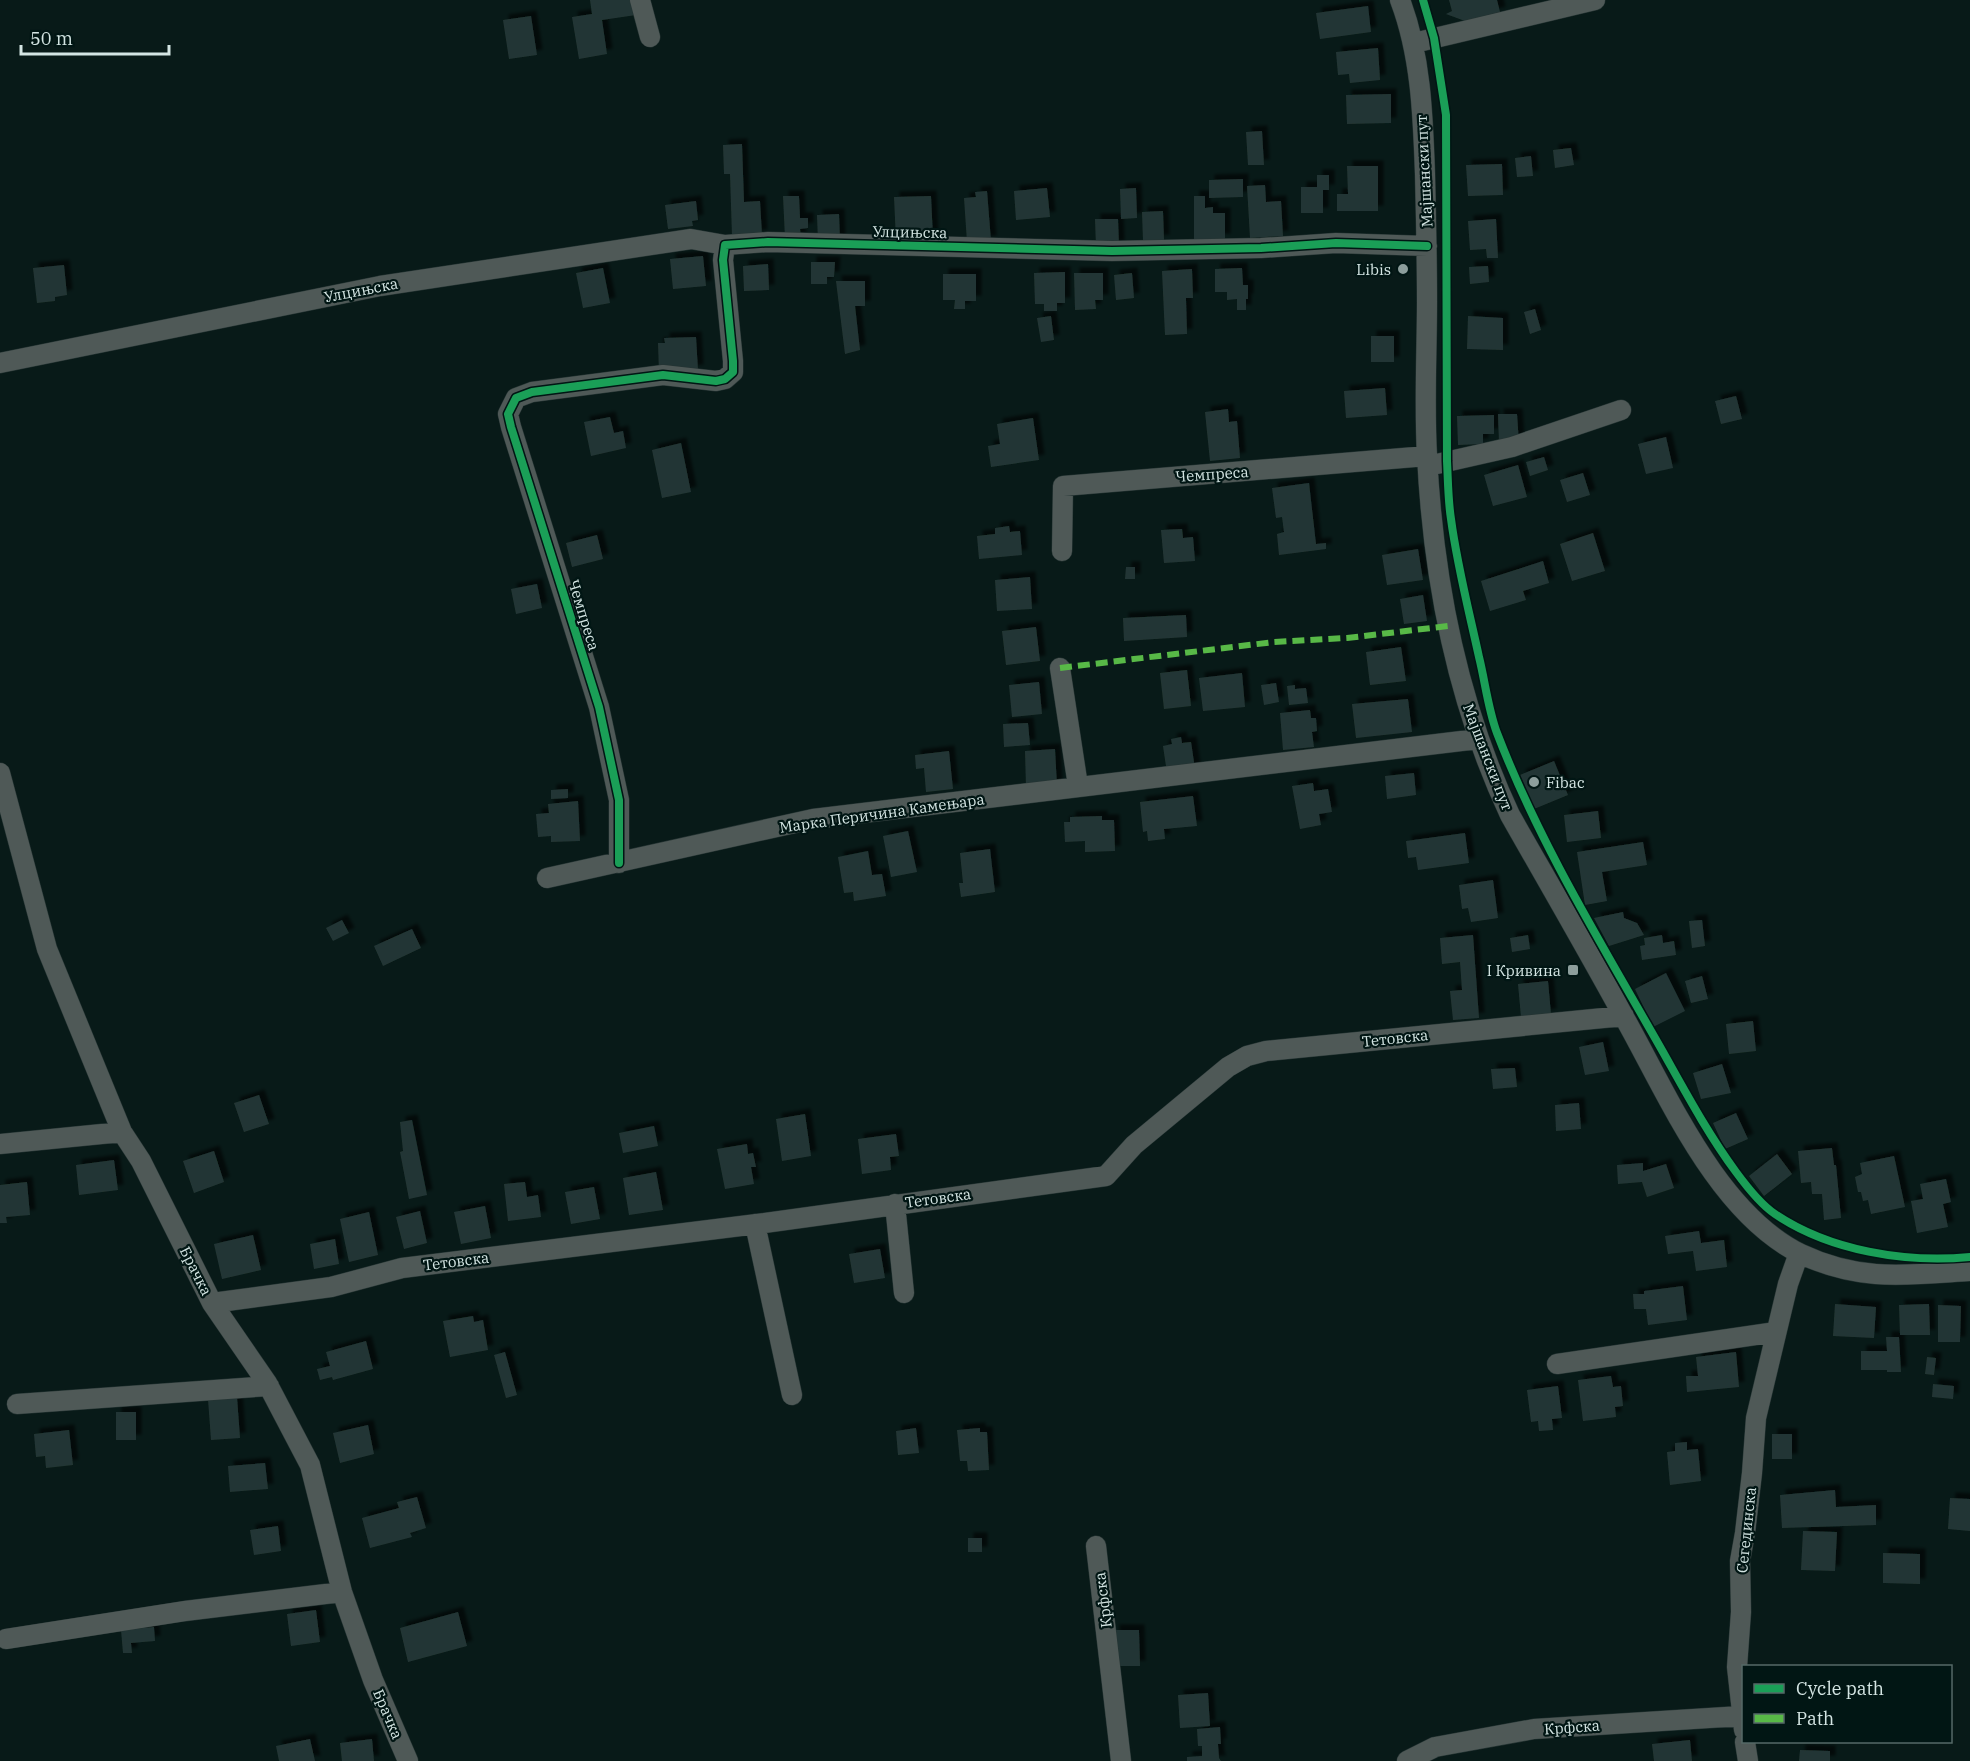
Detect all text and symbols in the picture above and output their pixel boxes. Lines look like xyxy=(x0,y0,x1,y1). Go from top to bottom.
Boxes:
scale bar xyxy=(21,18,170,56)
text: 50 m xyxy=(30,27,73,50)
street label: Мајшански пут xyxy=(1412,114,1436,228)
street label: Улцињска xyxy=(872,222,948,242)
place label: Libis xyxy=(1356,260,1391,279)
marker: Libis xyxy=(1396,262,1410,276)
street label: Улцињска xyxy=(322,274,400,306)
street label: Чемпреса xyxy=(1175,462,1249,486)
street label: Чемпреса xyxy=(564,577,604,653)
street label: Мајшански пут xyxy=(1459,701,1517,813)
place label: Fibac xyxy=(1546,773,1585,792)
marker: Fibac xyxy=(1527,775,1541,789)
street label: Марка Перичина Камењара xyxy=(778,789,986,837)
place label: I Кривина xyxy=(1487,961,1561,980)
marker: I Кривина xyxy=(1566,963,1580,977)
street label: Тетовска xyxy=(1361,1025,1429,1051)
street label: Тетовска xyxy=(904,1184,972,1212)
street label: Брачка xyxy=(176,1243,216,1299)
street label: Тетовска xyxy=(422,1248,490,1274)
street label: Сегединска xyxy=(1732,1486,1760,1574)
street label: Крфска xyxy=(1090,1571,1116,1629)
legend xyxy=(1742,1665,1952,1743)
text: Cycle path xyxy=(1796,1677,1884,1700)
street label: Брачка xyxy=(369,1686,407,1742)
text: Path xyxy=(1796,1707,1834,1730)
street label: Крфска xyxy=(1544,1716,1600,1738)

